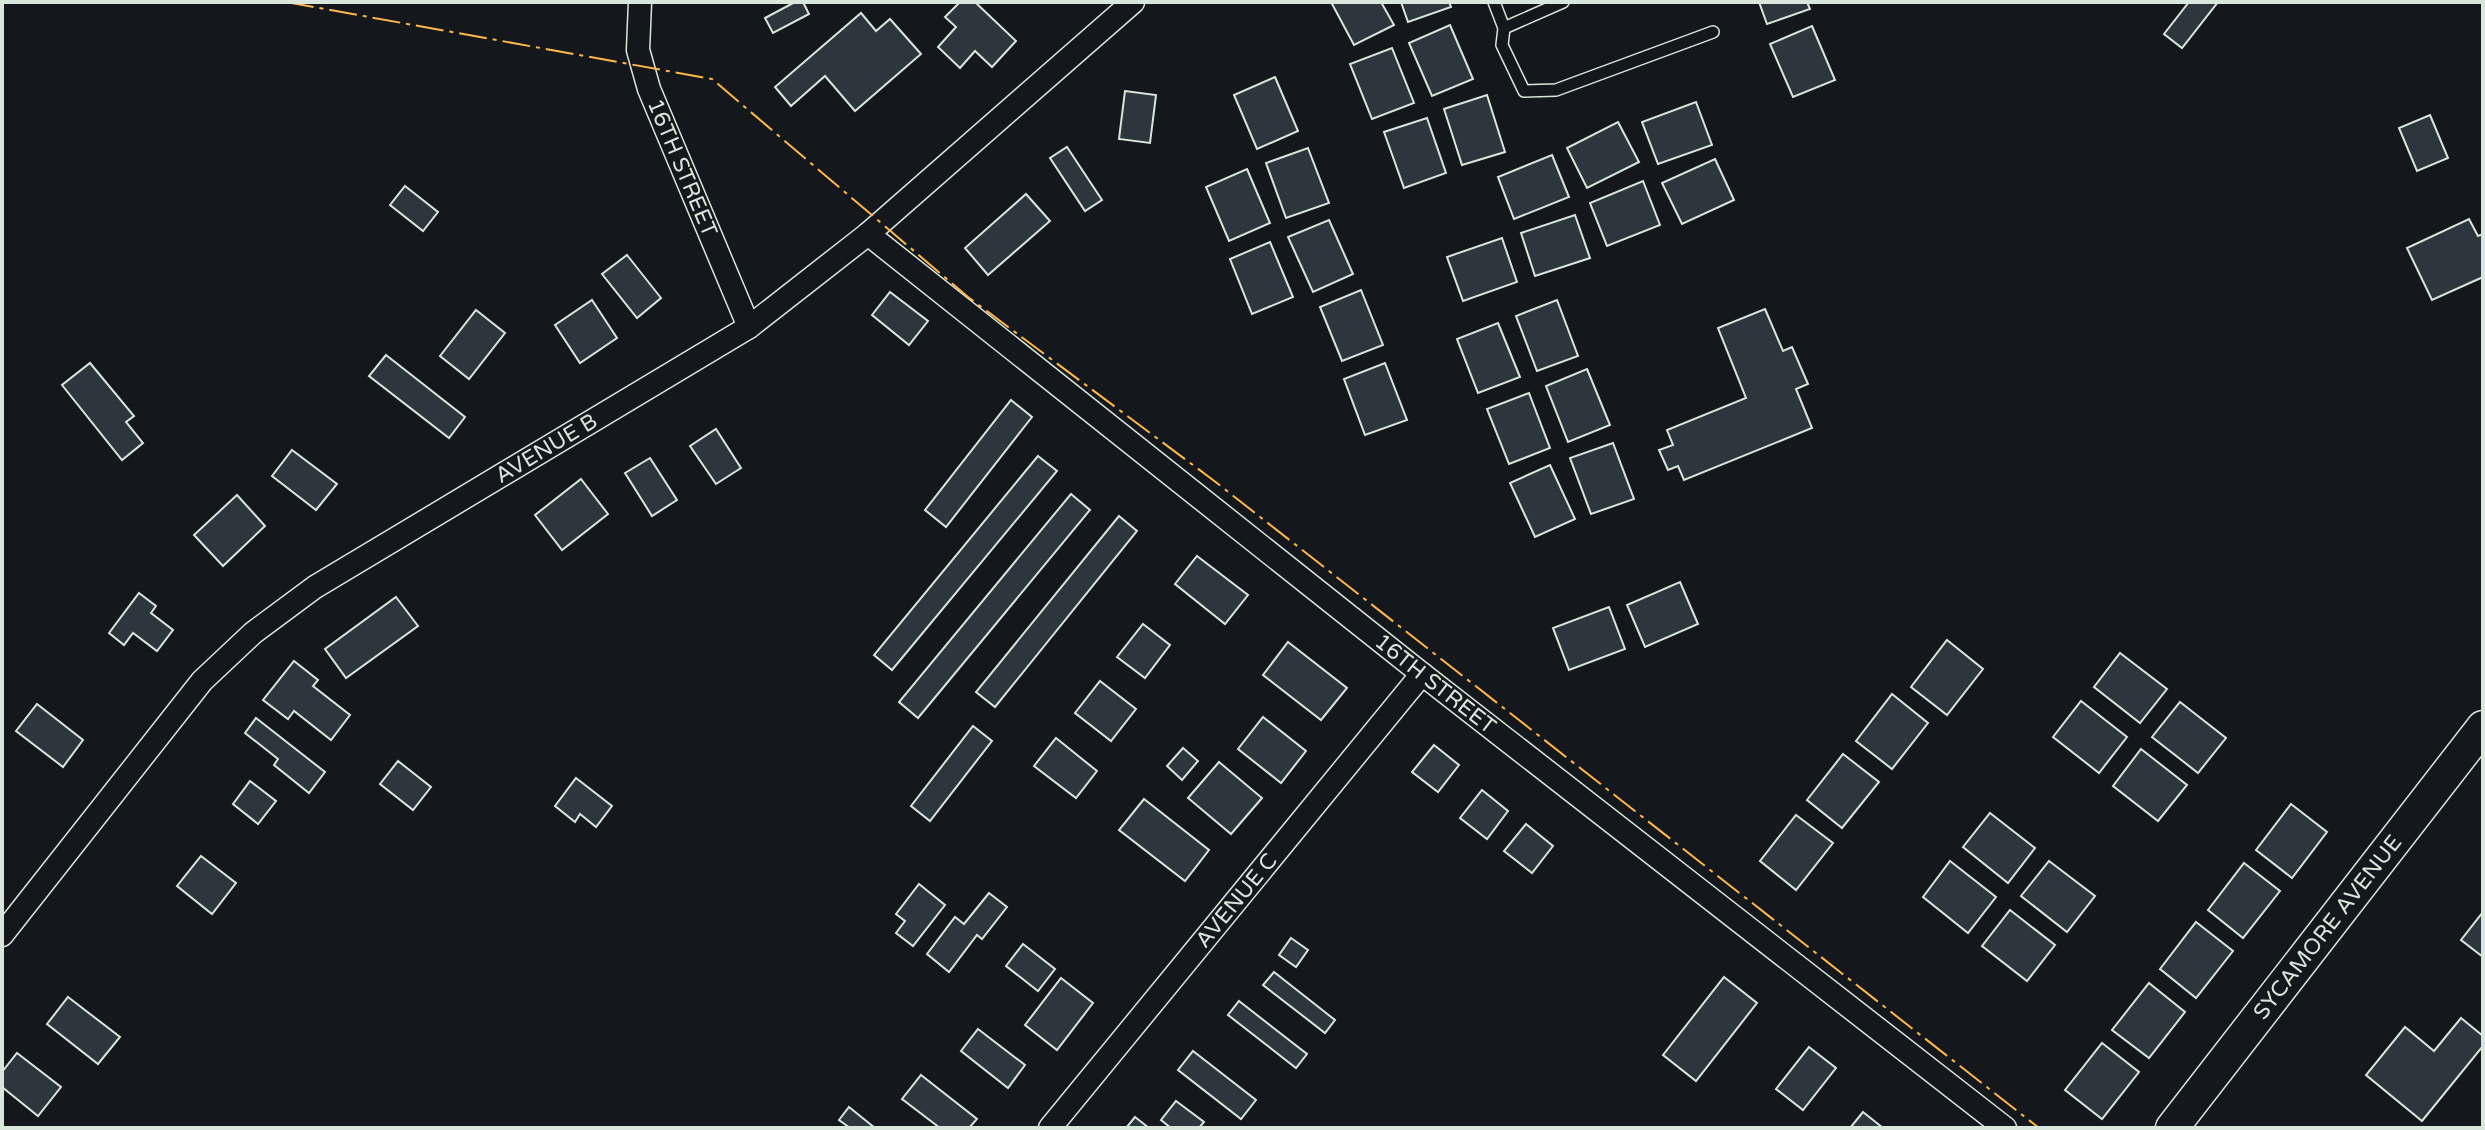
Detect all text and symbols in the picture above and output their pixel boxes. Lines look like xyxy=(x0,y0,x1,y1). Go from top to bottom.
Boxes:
street label: 16TH STREET xyxy=(642,95,723,241)
street label: AVENUE B xyxy=(491,408,602,489)
street label: 16TH STREET xyxy=(1369,628,1501,740)
street label: SYCAMORE AVENUE xyxy=(2248,830,2407,1025)
street label: AVENUE C xyxy=(1190,848,1283,953)

